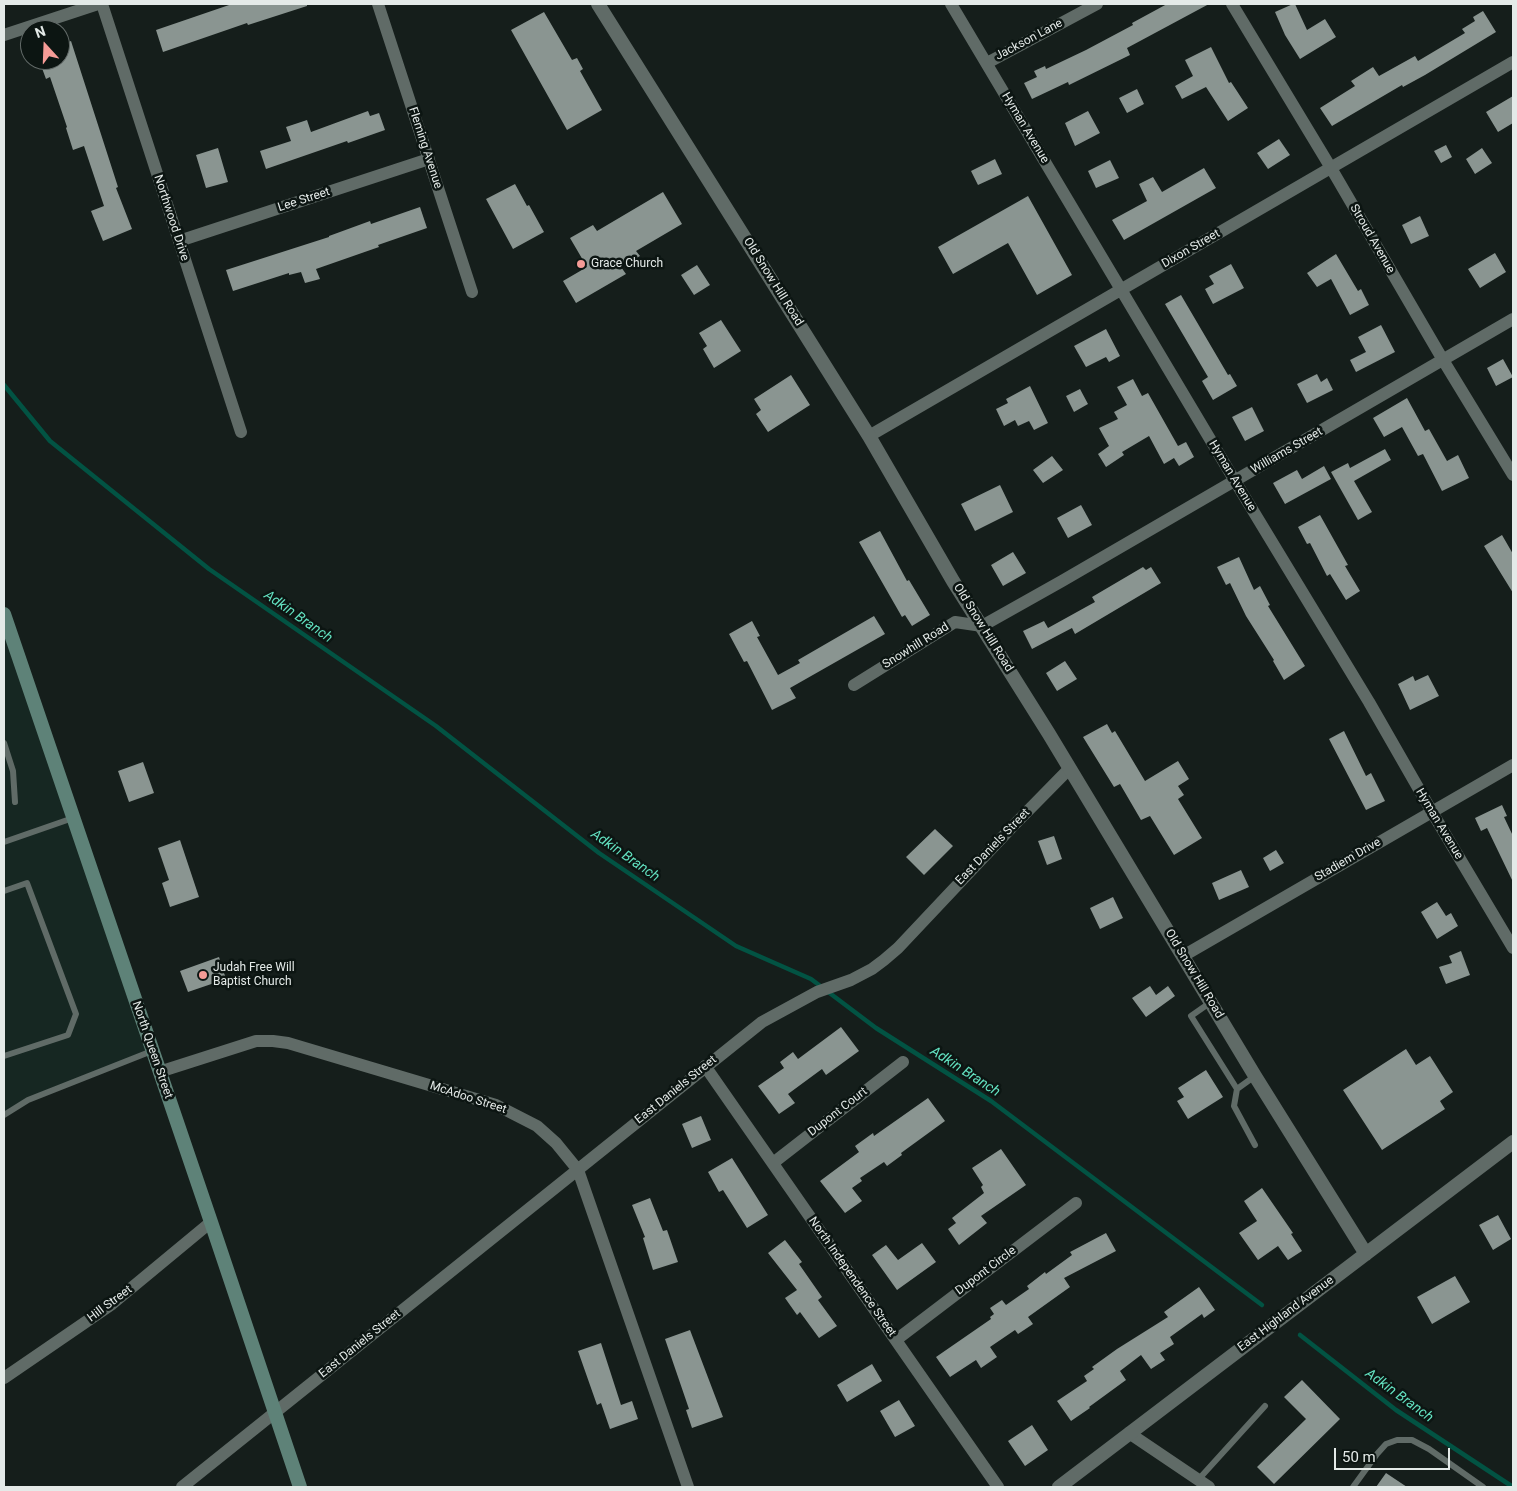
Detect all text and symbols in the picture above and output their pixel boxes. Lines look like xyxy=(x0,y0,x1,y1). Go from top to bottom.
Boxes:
street label: Jackson Lane xyxy=(993,16,1065,64)
north arrow xyxy=(20,20,70,70)
text: N xyxy=(33,23,48,41)
street label: Hyman Avenue xyxy=(998,90,1052,166)
street label: Fleming Avenue xyxy=(405,105,445,191)
street label: Northwood Drive xyxy=(150,173,192,263)
street label: Lee Street xyxy=(276,185,332,215)
street label: Stroud Avenue xyxy=(1346,202,1398,276)
street label: Dixon Street xyxy=(1159,227,1223,271)
street label: Old Snow Hill Road xyxy=(740,235,806,329)
place label: Grace Church xyxy=(591,257,663,271)
marker: Grace Church xyxy=(575,258,587,270)
street label: Williams Street xyxy=(1249,425,1325,477)
street label: Hyman Avenue xyxy=(1205,438,1259,514)
street label: Old Snow Hill Road xyxy=(950,581,1016,675)
water label: Adkin Branch xyxy=(260,587,336,647)
street label: Snowhill Road xyxy=(880,620,952,672)
street label: Hyman Avenue xyxy=(1412,786,1466,862)
street label: East Daniels Street xyxy=(953,806,1033,888)
water label: Adkin Branch xyxy=(587,826,663,886)
street label: Stadiem Drive xyxy=(1312,835,1384,885)
street label: Old Snow Hill Road xyxy=(1162,927,1226,1021)
place label: Judah Free Will Baptist Church xyxy=(213,961,295,989)
marker: Judah Free Will Baptist Church xyxy=(197,969,209,981)
street label: North Queen Street xyxy=(129,999,175,1101)
water label: Adkin Branch xyxy=(927,1043,1003,1101)
street label: East Daniels Street xyxy=(632,1053,720,1127)
street label: McAdoo Street xyxy=(428,1079,508,1117)
street label: Dupont Court xyxy=(806,1084,870,1140)
street label: North Independence Street xyxy=(805,1214,899,1340)
street label: Dupont Circle xyxy=(953,1244,1019,1298)
street label: East Highland Avenue xyxy=(1235,1273,1337,1355)
street label: Hill Street xyxy=(85,1283,135,1325)
street label: East Daniels Street xyxy=(316,1307,404,1381)
water label: Adkin Branch xyxy=(1362,1366,1436,1426)
scale bar xyxy=(1337,1438,1453,1470)
text: 50 m xyxy=(1342,1448,1376,1466)

